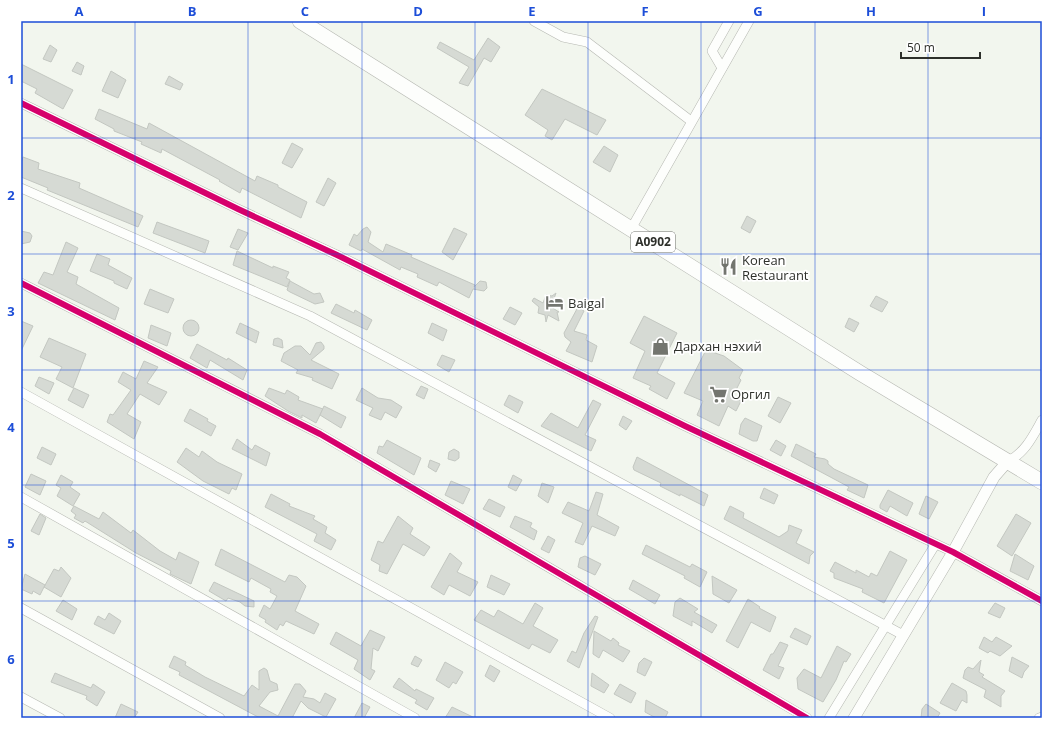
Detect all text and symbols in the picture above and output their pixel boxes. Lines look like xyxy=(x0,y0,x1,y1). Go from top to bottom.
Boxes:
text: A xyxy=(75,2,84,20)
text: B xyxy=(188,2,197,20)
text: C xyxy=(301,2,309,20)
text: D xyxy=(413,2,423,20)
text: E xyxy=(528,2,536,20)
text: F xyxy=(641,2,649,20)
text: G xyxy=(753,2,763,20)
text: H xyxy=(866,2,876,20)
text: I xyxy=(982,2,986,20)
scale bar xyxy=(901,34,980,60)
text: 50 m xyxy=(907,39,935,56)
text: 1 xyxy=(7,70,15,88)
text: 2 xyxy=(7,186,15,204)
road number: A0902 xyxy=(631,232,675,252)
place label: Korean Restaurant xyxy=(742,251,809,284)
restaurant icon: Korean Restaurant xyxy=(719,257,739,277)
hotel icon: Baigal xyxy=(545,293,565,313)
place label: Baigal xyxy=(568,294,604,312)
text: 3 xyxy=(7,302,15,320)
shop icon: Дархан нэхий xyxy=(651,336,671,356)
place label: Дархан нэхий xyxy=(674,337,762,355)
supermarket icon: Оргил xyxy=(708,384,728,404)
place label: Оргил xyxy=(731,385,770,403)
text: 4 xyxy=(7,418,15,436)
text: 5 xyxy=(7,534,15,552)
text: 6 xyxy=(7,650,15,668)

